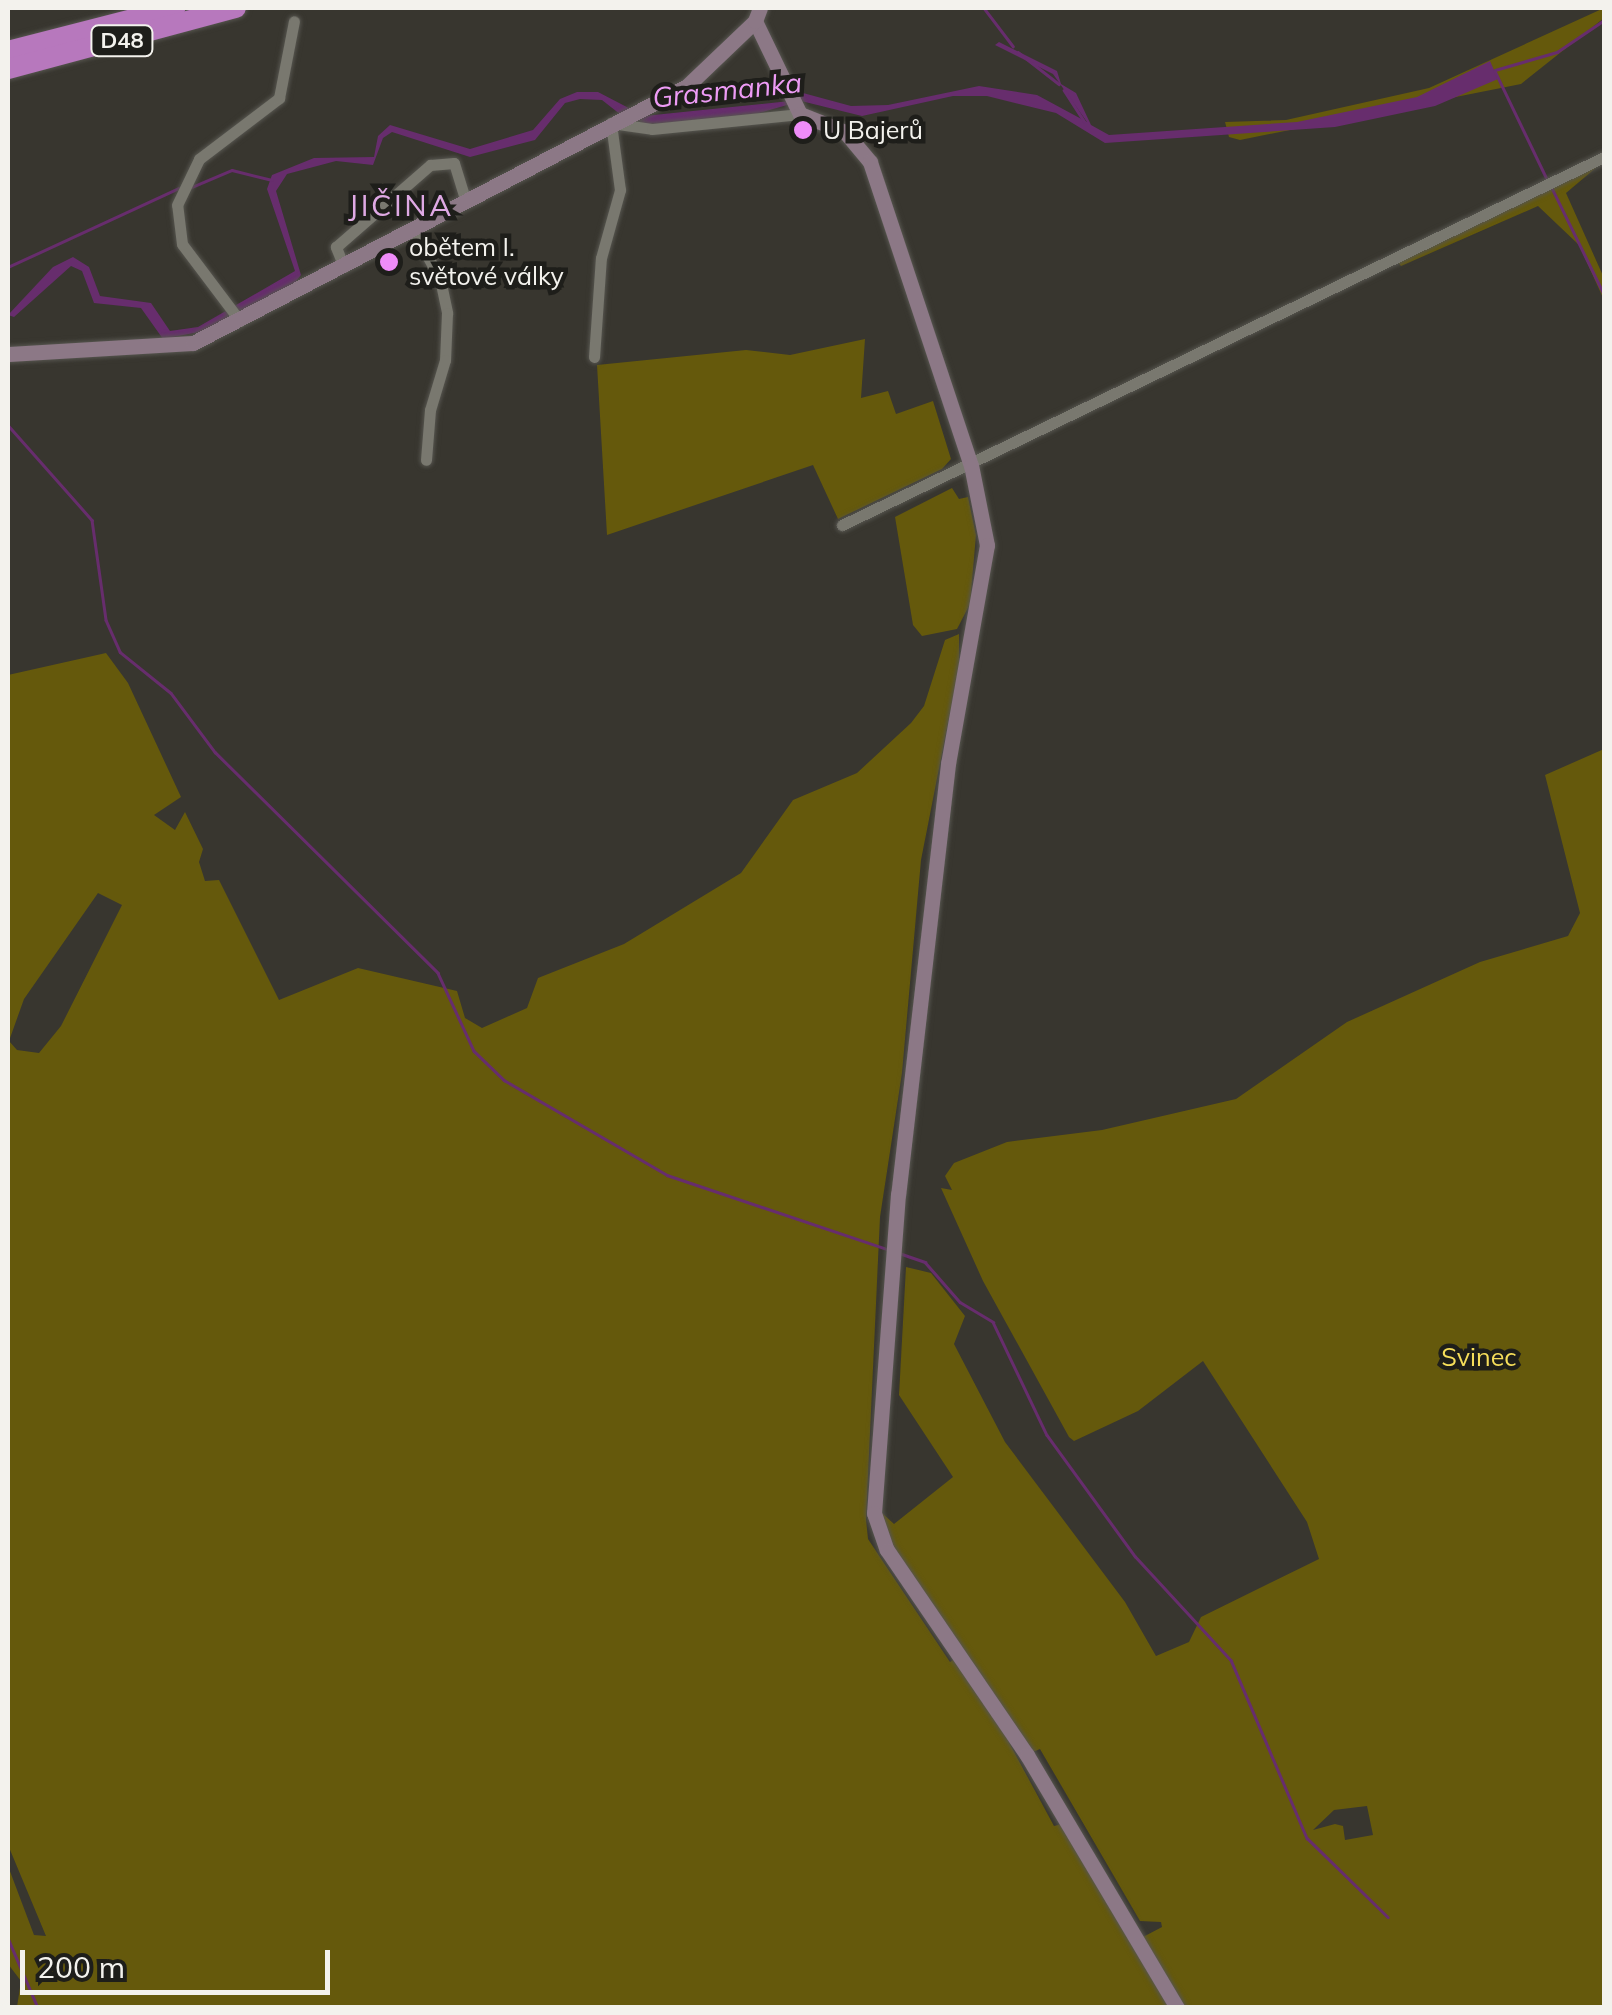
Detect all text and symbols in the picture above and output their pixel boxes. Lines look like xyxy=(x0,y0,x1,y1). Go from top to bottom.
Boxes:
road number: D48 xyxy=(90,24,154,58)
water label: Grasmanka xyxy=(651,65,803,115)
place label: U Bajerů xyxy=(823,115,923,145)
marker: U Bajerů xyxy=(792,119,814,141)
district label: JIČINA xyxy=(348,187,454,223)
place label: obětem I. světové války xyxy=(409,233,564,292)
marker: obětem I. světové války xyxy=(378,251,400,273)
park label: Svinec xyxy=(1441,1342,1517,1372)
scale bar xyxy=(25,1930,335,1992)
text: 200 m xyxy=(37,1948,125,1986)

